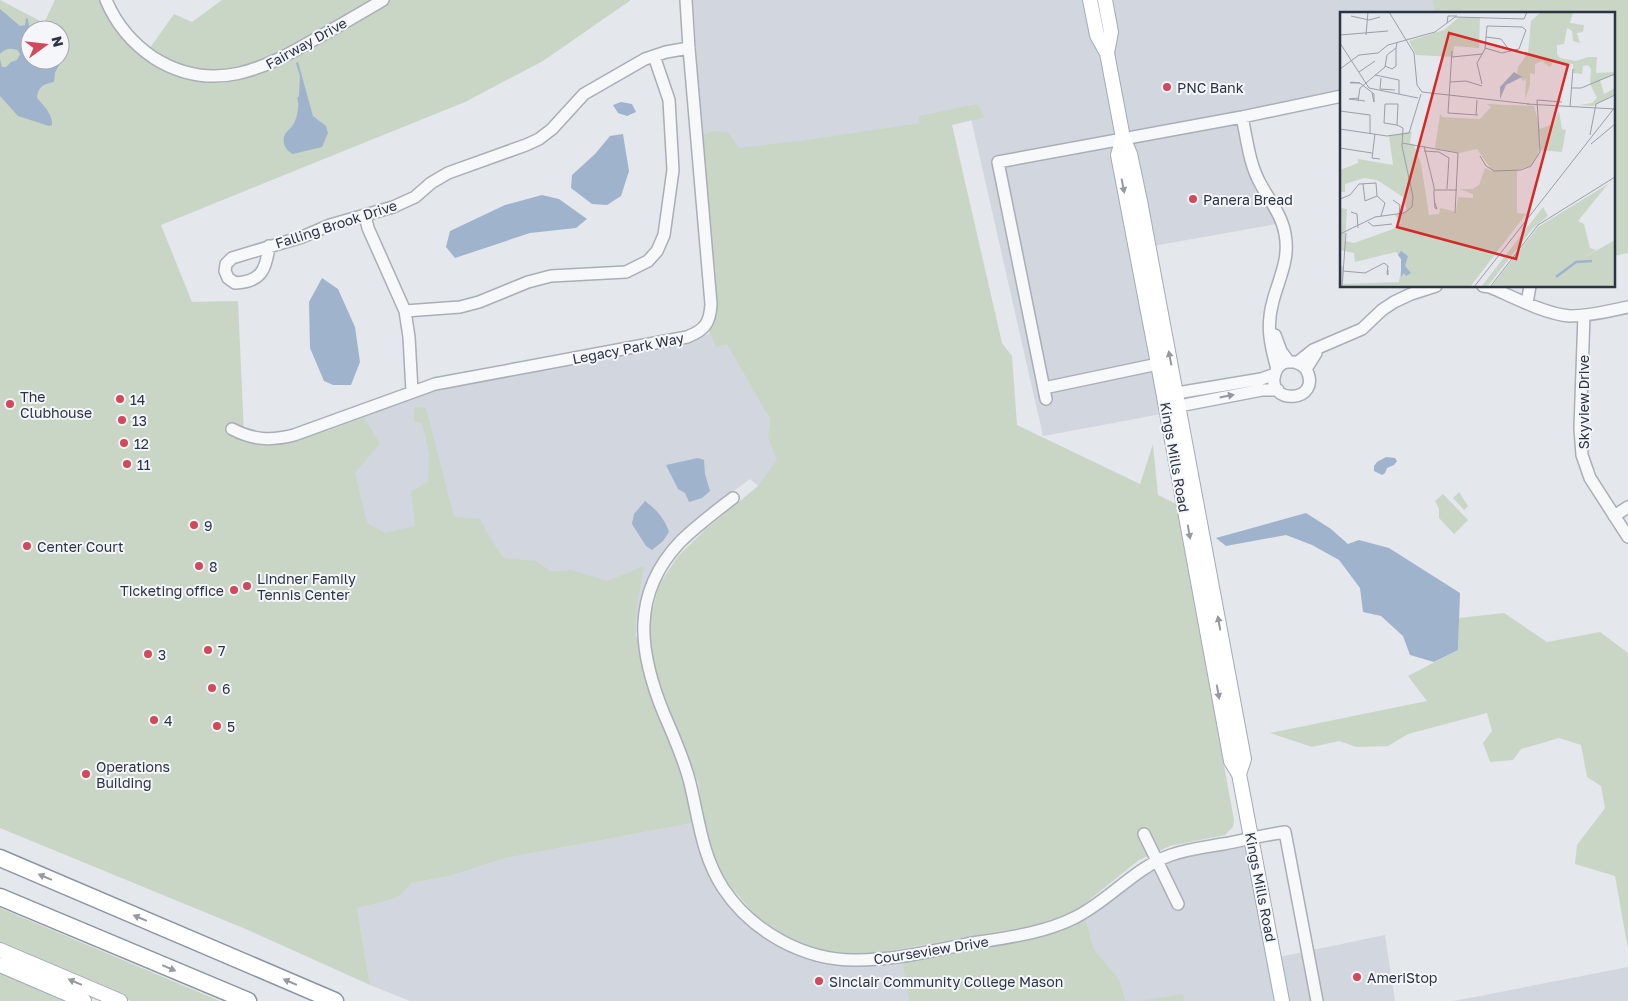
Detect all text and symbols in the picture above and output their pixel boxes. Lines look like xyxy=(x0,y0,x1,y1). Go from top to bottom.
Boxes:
inset map xyxy=(1340,12,1616,288)
street label: Fairway Drive xyxy=(262,14,350,72)
north arrow xyxy=(20,20,70,70)
text: N xyxy=(48,34,68,49)
place label: PNC Bank xyxy=(1177,79,1244,96)
marker: PNC Bank xyxy=(1161,81,1173,93)
one-way arrow xyxy=(1120,178,1128,194)
place label: Panera Bread xyxy=(1203,191,1293,208)
marker: Panera Bread xyxy=(1187,193,1199,205)
street label: Falling Brook Drive xyxy=(273,196,399,252)
street label: Legacy Park Way xyxy=(571,329,685,367)
one-way arrow xyxy=(1165,350,1173,366)
street label: Skyview Drive xyxy=(1575,355,1592,449)
place label: The Clubhouse xyxy=(20,388,92,421)
place label: 14 xyxy=(130,391,145,408)
one-way arrow xyxy=(1219,392,1235,400)
marker: 14 xyxy=(114,393,126,405)
marker: The Clubhouse xyxy=(4,398,16,410)
street label: Kings Mills Road xyxy=(1157,401,1193,513)
place label: 13 xyxy=(132,412,147,429)
marker: 13 xyxy=(116,414,128,426)
place label: 12 xyxy=(134,435,149,452)
marker: 12 xyxy=(118,437,130,449)
place label: 11 xyxy=(137,456,151,473)
marker: 11 xyxy=(121,458,133,470)
place label: 9 xyxy=(204,517,212,534)
marker: 9 xyxy=(188,519,200,531)
one-way arrow xyxy=(1186,525,1194,541)
place label: Center Court xyxy=(37,538,124,555)
marker: Center Court xyxy=(21,540,33,552)
place label: 8 xyxy=(209,558,218,575)
marker: 8 xyxy=(193,560,205,572)
place label: Lindner Family Tennis Center xyxy=(257,570,356,603)
marker: Lindner Family Tennis Center xyxy=(241,580,253,592)
place label: Ticketing office xyxy=(120,582,224,599)
marker: Ticketing office xyxy=(228,584,240,596)
one-way arrow xyxy=(1214,615,1222,631)
place label: 7 xyxy=(218,642,225,659)
marker: 7 xyxy=(202,644,214,656)
place label: 3 xyxy=(158,646,166,663)
marker: 3 xyxy=(142,648,154,660)
place label: 6 xyxy=(222,680,230,697)
marker: 6 xyxy=(206,682,218,694)
one-way arrow xyxy=(1215,684,1223,700)
place label: 4 xyxy=(164,712,173,729)
marker: 4 xyxy=(148,714,160,726)
place label: 5 xyxy=(227,718,235,735)
marker: 5 xyxy=(211,720,223,732)
place label: Operations Building xyxy=(96,758,170,791)
marker: Operations Building xyxy=(80,768,92,780)
street label: Kings Mills Road xyxy=(1242,831,1280,943)
one-way arrow xyxy=(38,873,52,881)
one-way arrow xyxy=(133,913,147,921)
street label: Courseview Drive xyxy=(872,933,990,967)
one-way arrow xyxy=(162,964,176,972)
place label: AmeriStop xyxy=(1367,969,1437,986)
marker: AmeriStop xyxy=(1351,971,1363,983)
place label: Sinclair Community College Mason xyxy=(829,973,1063,990)
marker: Sinclair Community College Mason xyxy=(813,975,825,987)
one-way arrow xyxy=(283,977,297,985)
one-way arrow xyxy=(67,978,82,986)

